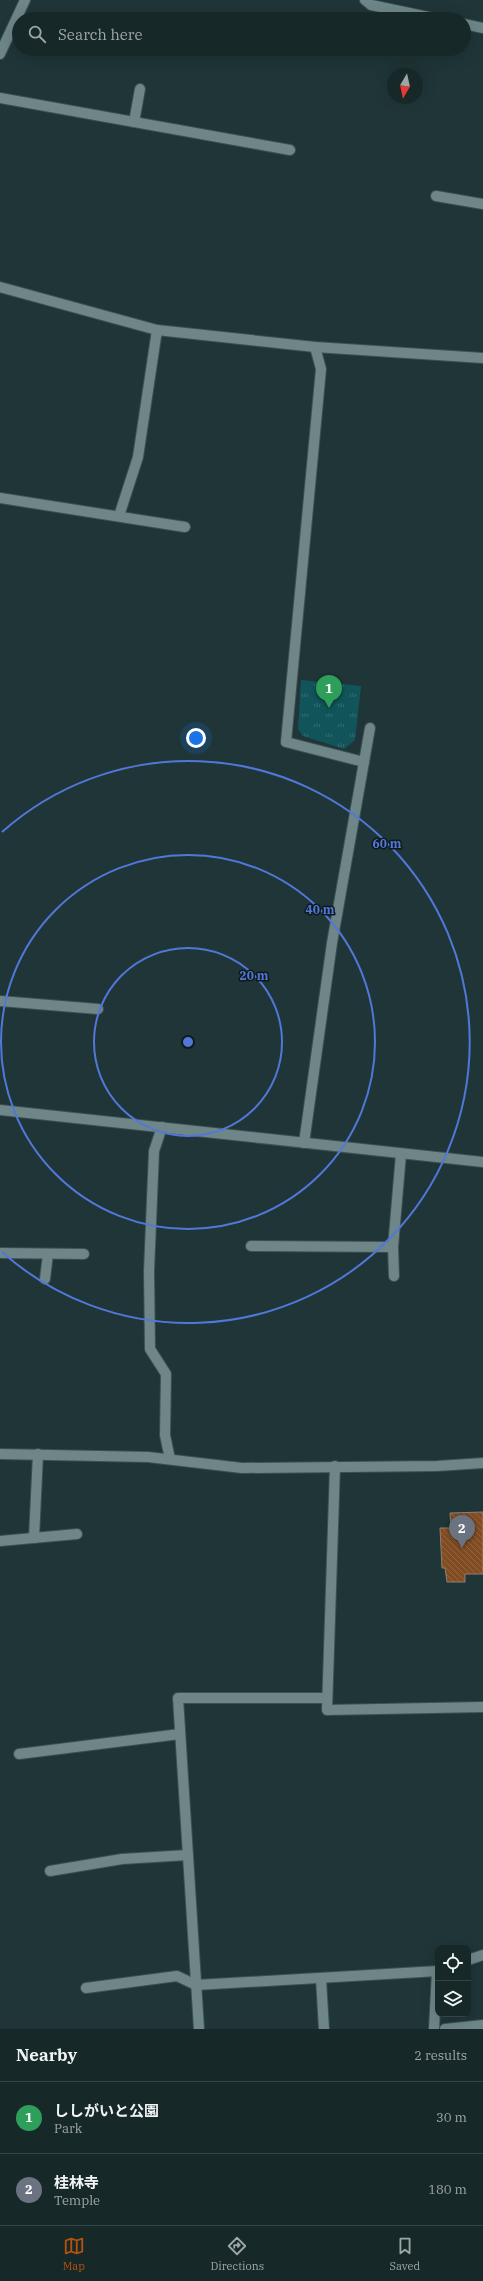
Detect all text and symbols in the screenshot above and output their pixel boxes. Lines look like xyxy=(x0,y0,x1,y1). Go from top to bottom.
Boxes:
search box xyxy=(12,12,471,56)
icon: search xyxy=(26,23,48,45)
text: Search here xyxy=(58,25,143,44)
north arrow xyxy=(387,68,423,104)
pin: 1 xyxy=(316,675,342,708)
your location xyxy=(186,728,206,748)
text: 60 m xyxy=(373,836,402,851)
text: 40 m xyxy=(306,902,335,917)
text: 20 m xyxy=(240,968,269,983)
centre of rings xyxy=(181,1035,195,1049)
pin: 2 xyxy=(449,1515,475,1548)
map controls xyxy=(435,1945,471,2017)
button: locate xyxy=(435,1945,471,1981)
button: layers xyxy=(435,1981,471,2017)
text: Nearby xyxy=(16,2044,77,2066)
text: 2 results xyxy=(414,2047,467,2064)
text: ししがいと公園 xyxy=(54,2101,159,2120)
text: 1 xyxy=(25,2109,33,2126)
text: 30 m xyxy=(436,2109,467,2126)
text: Park xyxy=(54,2120,82,2137)
text: 桂林寺 xyxy=(54,2173,99,2192)
text: 2 xyxy=(25,2181,33,2198)
text: 180 m xyxy=(428,2181,467,2198)
text: Temple xyxy=(54,2192,100,2209)
tab: Map xyxy=(63,2235,85,2273)
tab: Directions xyxy=(210,2235,264,2273)
tab: Saved xyxy=(389,2235,420,2273)

